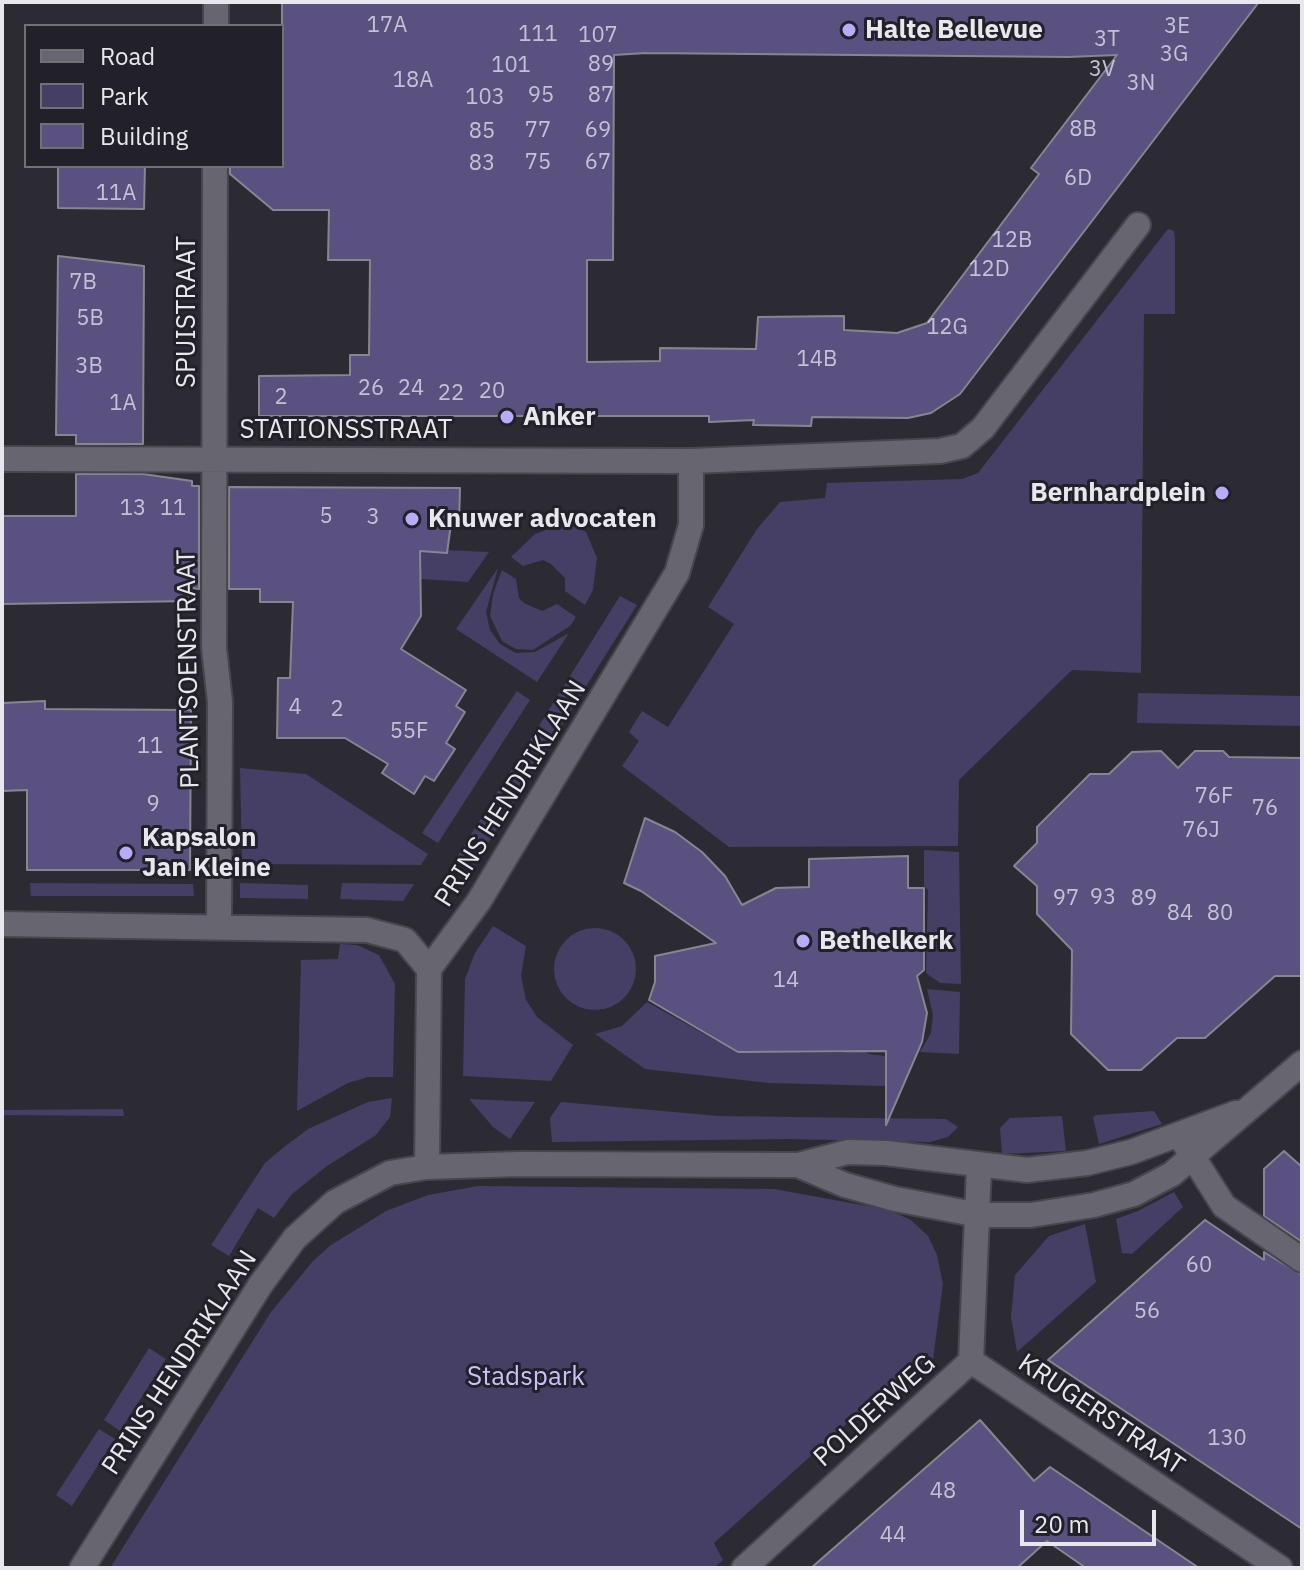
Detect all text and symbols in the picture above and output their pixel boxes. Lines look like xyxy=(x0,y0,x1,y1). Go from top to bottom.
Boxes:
house number: 17A xyxy=(367,13,407,39)
place label: Halte Bellevue xyxy=(865,14,1043,46)
house number: 3E xyxy=(1164,14,1190,40)
marker: Halte Bellevue xyxy=(840,21,858,39)
house number: 111 xyxy=(518,22,558,48)
house number: 107 xyxy=(578,23,618,49)
legend xyxy=(24,24,284,168)
house number: 3T xyxy=(1094,27,1120,53)
text: Road xyxy=(100,40,155,72)
house number: 3G xyxy=(1160,42,1188,68)
house number: 89 xyxy=(588,52,614,78)
house number: 101 xyxy=(491,53,531,79)
house number: 3V xyxy=(1089,57,1115,83)
house number: 18A xyxy=(393,68,433,94)
house number: 3N xyxy=(1127,71,1155,97)
text: Park xyxy=(100,80,149,112)
house number: 95 xyxy=(528,83,554,109)
house number: 87 xyxy=(588,83,614,109)
house number: 103 xyxy=(465,85,505,111)
house number: 8B xyxy=(1069,117,1097,143)
house number: 77 xyxy=(525,118,551,144)
house number: 69 xyxy=(585,118,611,144)
house number: 85 xyxy=(469,119,495,145)
text: Building xyxy=(100,120,188,152)
house number: 75 xyxy=(525,150,551,176)
house number: 67 xyxy=(585,150,611,176)
house number: 83 xyxy=(469,151,495,177)
house number: 6D xyxy=(1064,166,1092,192)
house number: 11A xyxy=(96,181,136,207)
house number: 12B xyxy=(992,228,1032,254)
street label: SPUISTRAAT xyxy=(171,236,203,388)
house number: 12D xyxy=(968,257,1010,283)
house number: 7B xyxy=(69,270,97,296)
house number: 5B xyxy=(76,306,104,332)
house number: 12G xyxy=(926,315,968,341)
house number: 14B xyxy=(797,347,837,373)
house number: 3B xyxy=(75,354,103,380)
house number: 26 xyxy=(358,376,384,402)
house number: 24 xyxy=(398,376,424,402)
house number: 20 xyxy=(479,379,505,405)
house number: 22 xyxy=(438,381,464,407)
house number: 2 xyxy=(274,385,288,411)
house number: 1A xyxy=(109,391,137,417)
place label: Anker xyxy=(523,401,596,433)
marker: Anker xyxy=(498,408,516,426)
street label: STATIONSSTRAAT xyxy=(240,414,452,446)
place label: Bernhardplein xyxy=(1030,477,1206,509)
marker: Bernhardplein xyxy=(1213,484,1231,502)
house number: 13 xyxy=(120,496,146,522)
house number: 11 xyxy=(160,496,186,522)
place label: Knuwer advocaten xyxy=(428,503,657,535)
house number: 5 xyxy=(319,504,333,530)
house number: 3 xyxy=(366,505,380,531)
marker: Knuwer advocaten xyxy=(403,510,421,528)
street label: PLANTSOENSTRAAT xyxy=(171,549,207,789)
street label: PRINS HENDRIKLAAN xyxy=(429,675,593,913)
house number: 4 xyxy=(288,695,302,721)
house number: 2 xyxy=(330,697,344,723)
house number: 55F xyxy=(390,719,428,745)
house number: 11 xyxy=(137,734,163,760)
house number: 76F xyxy=(1195,784,1233,810)
house number: 9 xyxy=(146,792,160,818)
house number: 76 xyxy=(1252,796,1278,822)
house number: 76J xyxy=(1182,818,1220,844)
place label: Kapsalon Jan Kleine xyxy=(142,822,271,884)
marker: Kapsalon Jan Kleine xyxy=(117,844,135,862)
house number: 93 xyxy=(1090,885,1116,911)
house number: 97 xyxy=(1053,886,1079,912)
house number: 89 xyxy=(1131,886,1157,912)
house number: 84 xyxy=(1167,901,1193,927)
house number: 80 xyxy=(1207,901,1233,927)
place label: Bethelkerk xyxy=(819,925,953,957)
marker: Bethelkerk xyxy=(794,932,812,950)
house number: 14 xyxy=(773,968,799,994)
street label: PRINS HENDRIKLAAN xyxy=(96,1245,264,1481)
house number: 60 xyxy=(1186,1253,1212,1279)
house number: 56 xyxy=(1134,1299,1160,1325)
street label: POLDERWEG xyxy=(808,1348,942,1474)
street label: KRUGERSTRAAT xyxy=(1012,1348,1190,1482)
park label: Stadspark xyxy=(467,1361,585,1393)
house number: 130 xyxy=(1207,1426,1247,1452)
house number: 48 xyxy=(930,1479,956,1505)
scale bar xyxy=(1024,1494,1160,1544)
text: 20 m xyxy=(1034,1508,1089,1540)
house number: 44 xyxy=(880,1523,906,1549)

